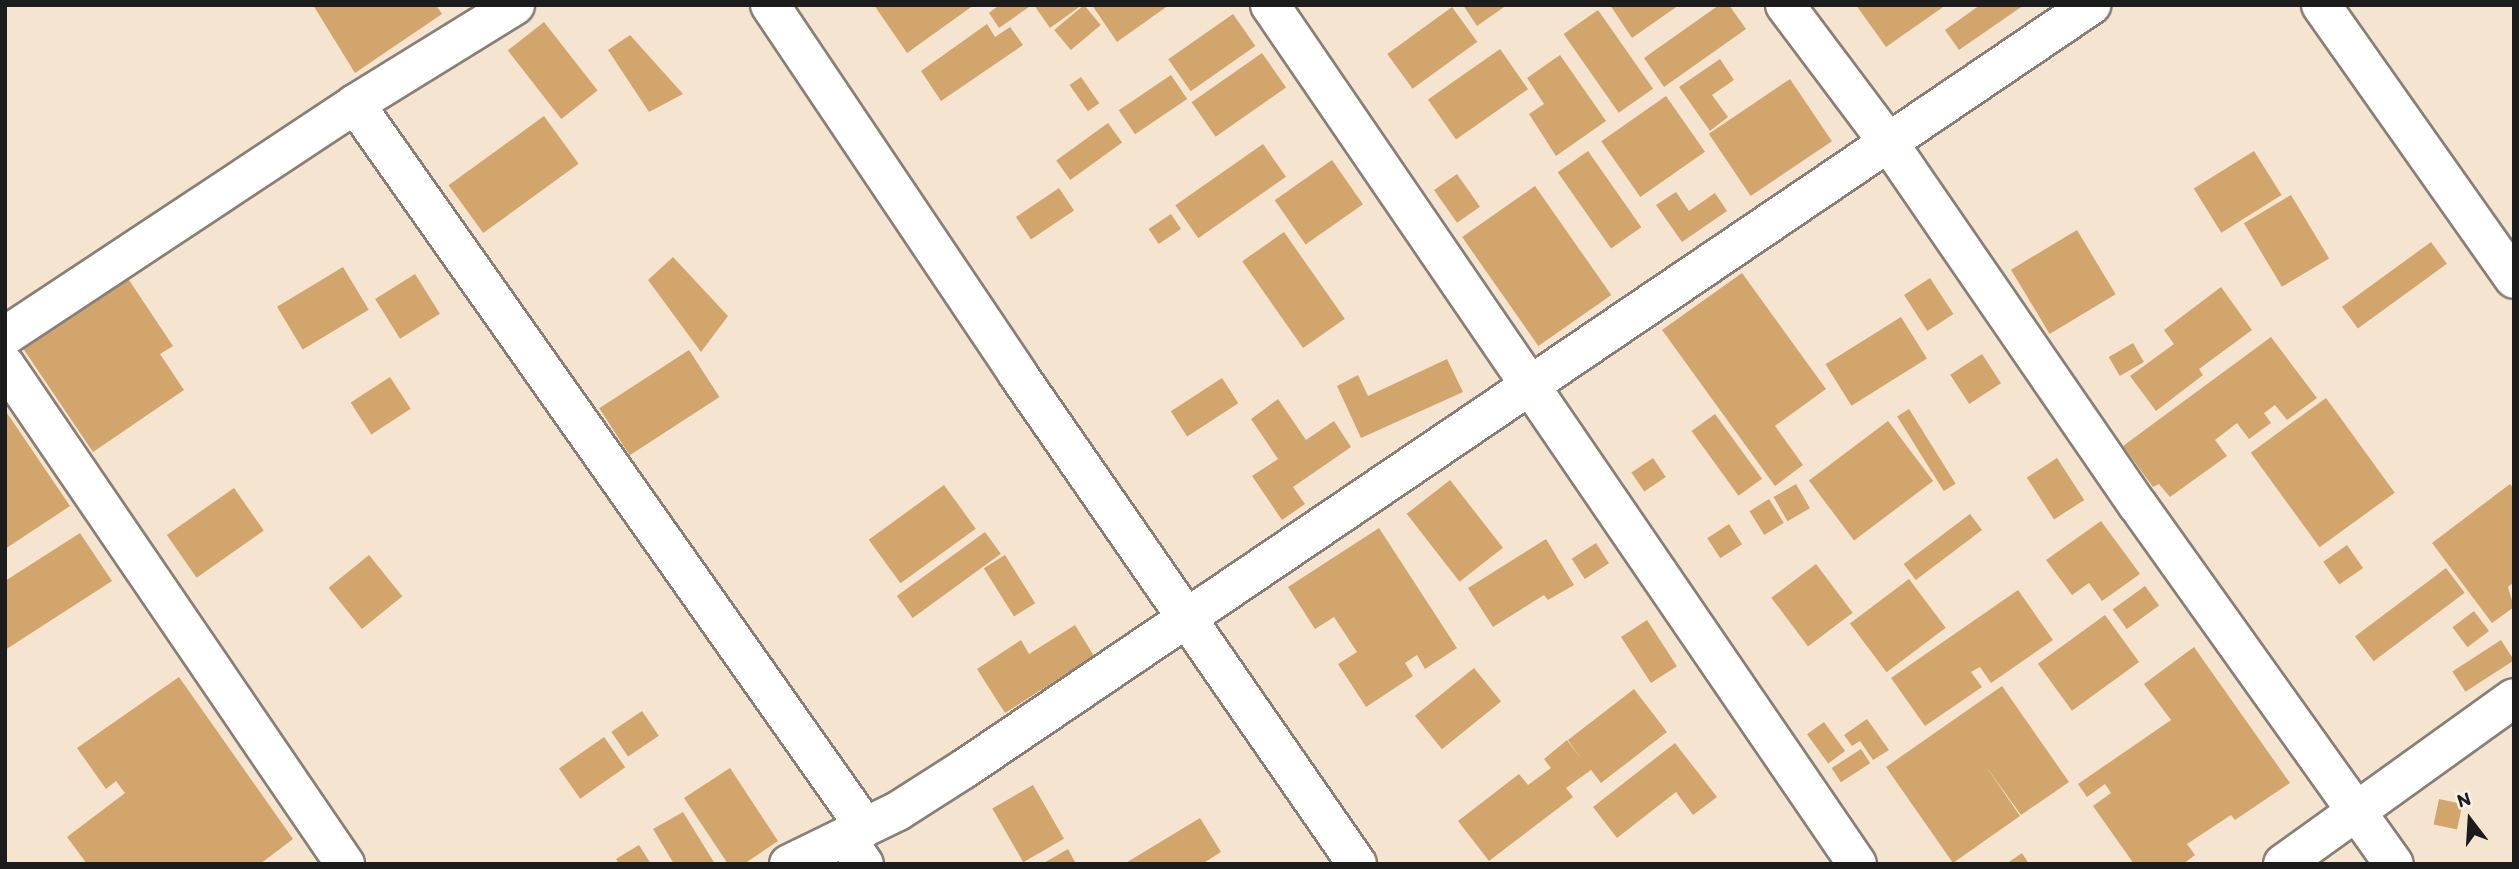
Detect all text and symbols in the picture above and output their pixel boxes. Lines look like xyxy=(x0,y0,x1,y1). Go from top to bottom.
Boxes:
north arrow xyxy=(2435,785,2505,855)
text: N xyxy=(2454,787,2473,812)

